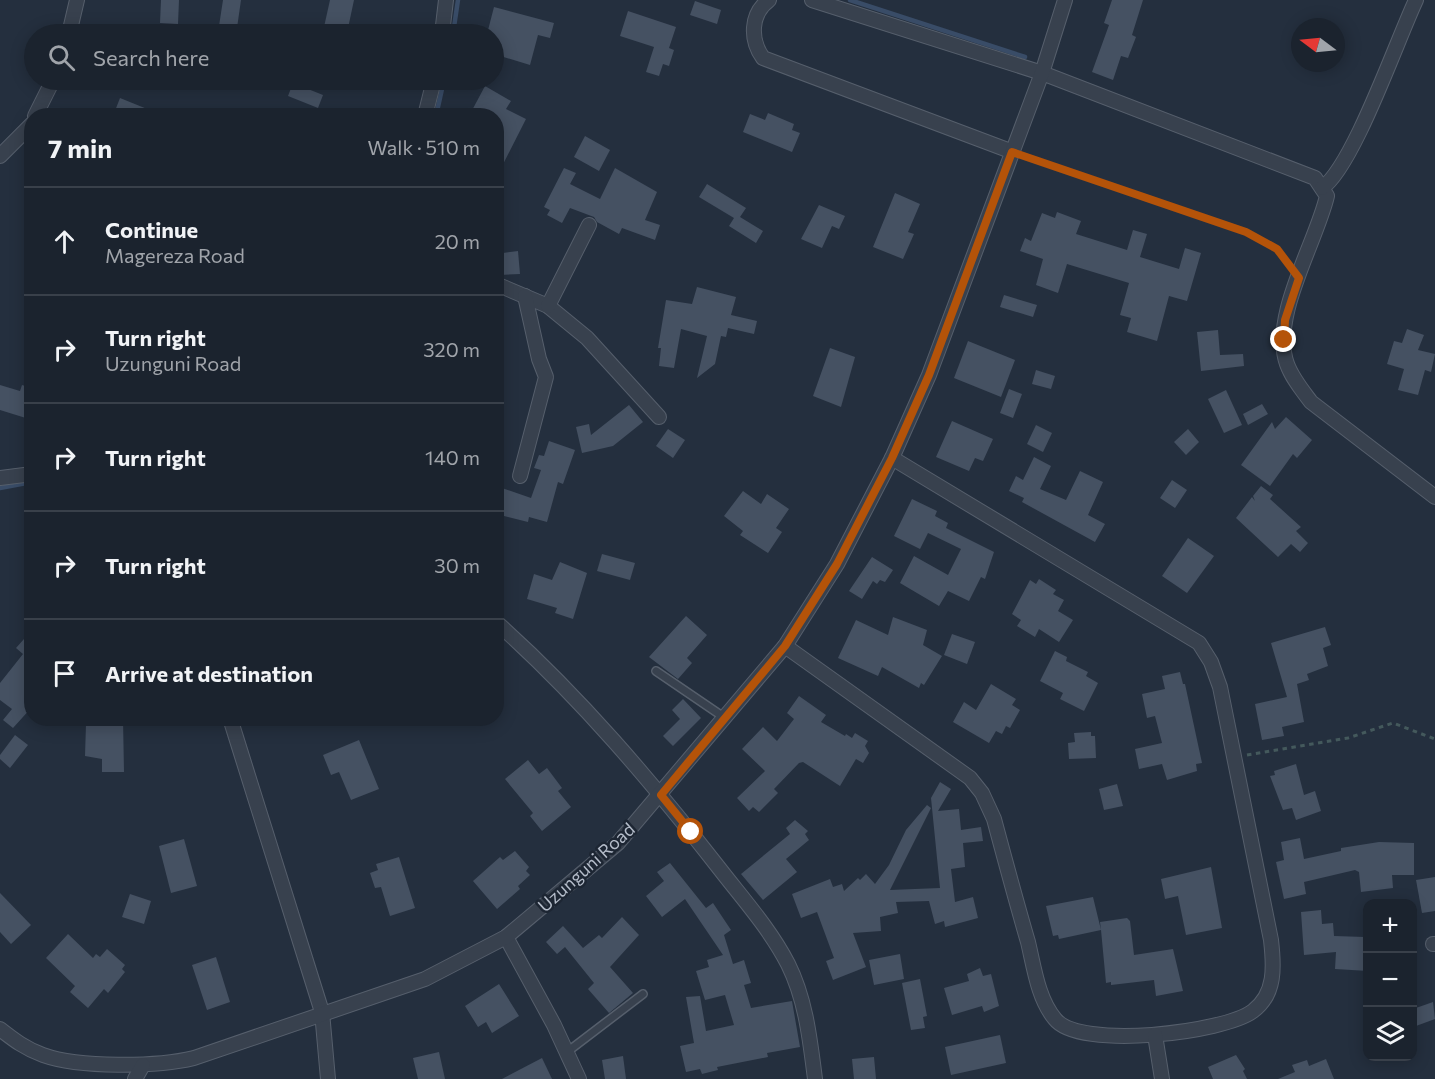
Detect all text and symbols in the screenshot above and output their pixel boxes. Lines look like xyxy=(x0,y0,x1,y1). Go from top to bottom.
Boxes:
north arrow xyxy=(1291,18,1345,72)
search box xyxy=(24,24,504,90)
icon: search xyxy=(45,41,78,74)
text: Search here xyxy=(93,44,209,71)
text: 7 min xyxy=(48,132,112,163)
text: Walk · 510 m xyxy=(368,135,480,159)
text: Continue xyxy=(105,216,198,243)
icon: ahead xyxy=(48,225,81,258)
text: 20 m xyxy=(435,229,480,253)
text: Magereza Road xyxy=(105,243,245,267)
text: Turn right xyxy=(105,324,206,351)
route end xyxy=(1270,326,1296,352)
icon: right xyxy=(48,333,81,366)
text: 320 m xyxy=(423,337,480,361)
text: Uzunguni Road xyxy=(105,351,241,375)
icon: right xyxy=(48,441,81,474)
text: Turn right xyxy=(105,444,206,471)
text: 140 m xyxy=(425,445,480,469)
icon: right xyxy=(48,549,81,582)
text: Turn right xyxy=(105,552,206,579)
text: 30 m xyxy=(434,553,480,577)
icon: arrive xyxy=(48,657,81,690)
text: Arrive at destination xyxy=(105,660,313,687)
street label: Uzunguni Road xyxy=(533,818,639,916)
route start xyxy=(677,818,703,844)
map controls xyxy=(1363,899,1417,1061)
button: + xyxy=(1363,899,1417,953)
button: − xyxy=(1363,953,1417,1007)
button: layers xyxy=(1363,1007,1417,1061)

